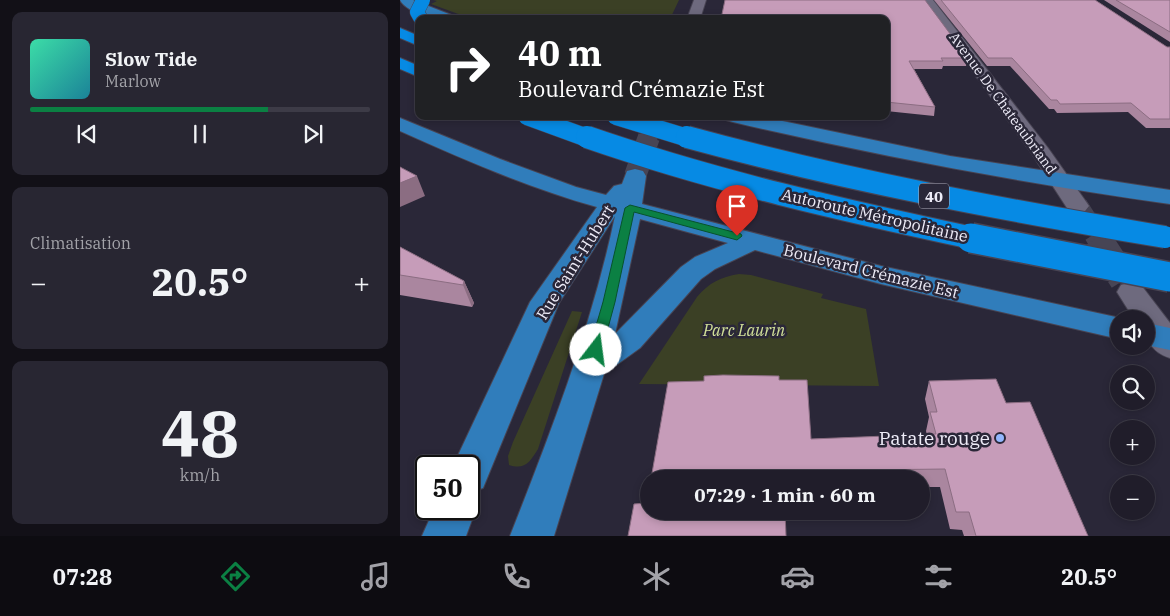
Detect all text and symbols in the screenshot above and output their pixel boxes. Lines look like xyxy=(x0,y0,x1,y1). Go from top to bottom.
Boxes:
street label: Avenue De Chateaubriand xyxy=(945,28,1061,178)
text: 40 m xyxy=(518,30,602,76)
icon: right xyxy=(435,35,500,100)
text: Slow Tide xyxy=(105,47,197,71)
text: Marlow xyxy=(105,71,161,91)
text: Boulevard Crémazie Est xyxy=(518,74,765,103)
icon: previous xyxy=(73,120,101,148)
icon: pause xyxy=(186,120,214,148)
icon: next xyxy=(299,120,327,148)
street label: Autoroute Métropolitaine xyxy=(780,184,970,246)
road number: 40 xyxy=(919,184,949,208)
pin xyxy=(716,185,758,236)
icon: arrive xyxy=(723,192,751,220)
street label: Rue Saint-Hubert xyxy=(532,201,619,323)
text: Climatisation xyxy=(30,233,131,253)
street label: Boulevard Crémazie Est xyxy=(782,240,961,302)
text: 20.5° xyxy=(152,257,248,306)
text: − xyxy=(30,264,47,301)
text: + xyxy=(353,264,370,301)
map controls xyxy=(1110,310,1155,520)
button: sound xyxy=(1110,310,1155,355)
park label: Parc Laurin xyxy=(702,320,785,340)
position arrow xyxy=(569,323,621,375)
button: search xyxy=(1110,365,1155,410)
text: 48 xyxy=(161,390,239,475)
button: + xyxy=(1110,420,1155,465)
place label: Patate rouge xyxy=(879,426,990,450)
marker: Patate rouge xyxy=(994,432,1006,444)
speed limit sign: 50 xyxy=(415,455,480,520)
text: km/h xyxy=(180,465,220,485)
button: − xyxy=(1110,475,1155,520)
text: 07:29 · 1 min · 60 m xyxy=(694,483,876,507)
icon: directions xyxy=(218,559,253,594)
icon: music xyxy=(358,559,393,594)
icon: phone xyxy=(499,559,534,594)
icon: climate xyxy=(639,559,674,594)
icon: car xyxy=(780,559,815,594)
icon: filters xyxy=(921,559,956,594)
text: 07:28 xyxy=(53,562,112,591)
text: 20.5° xyxy=(1061,562,1117,591)

